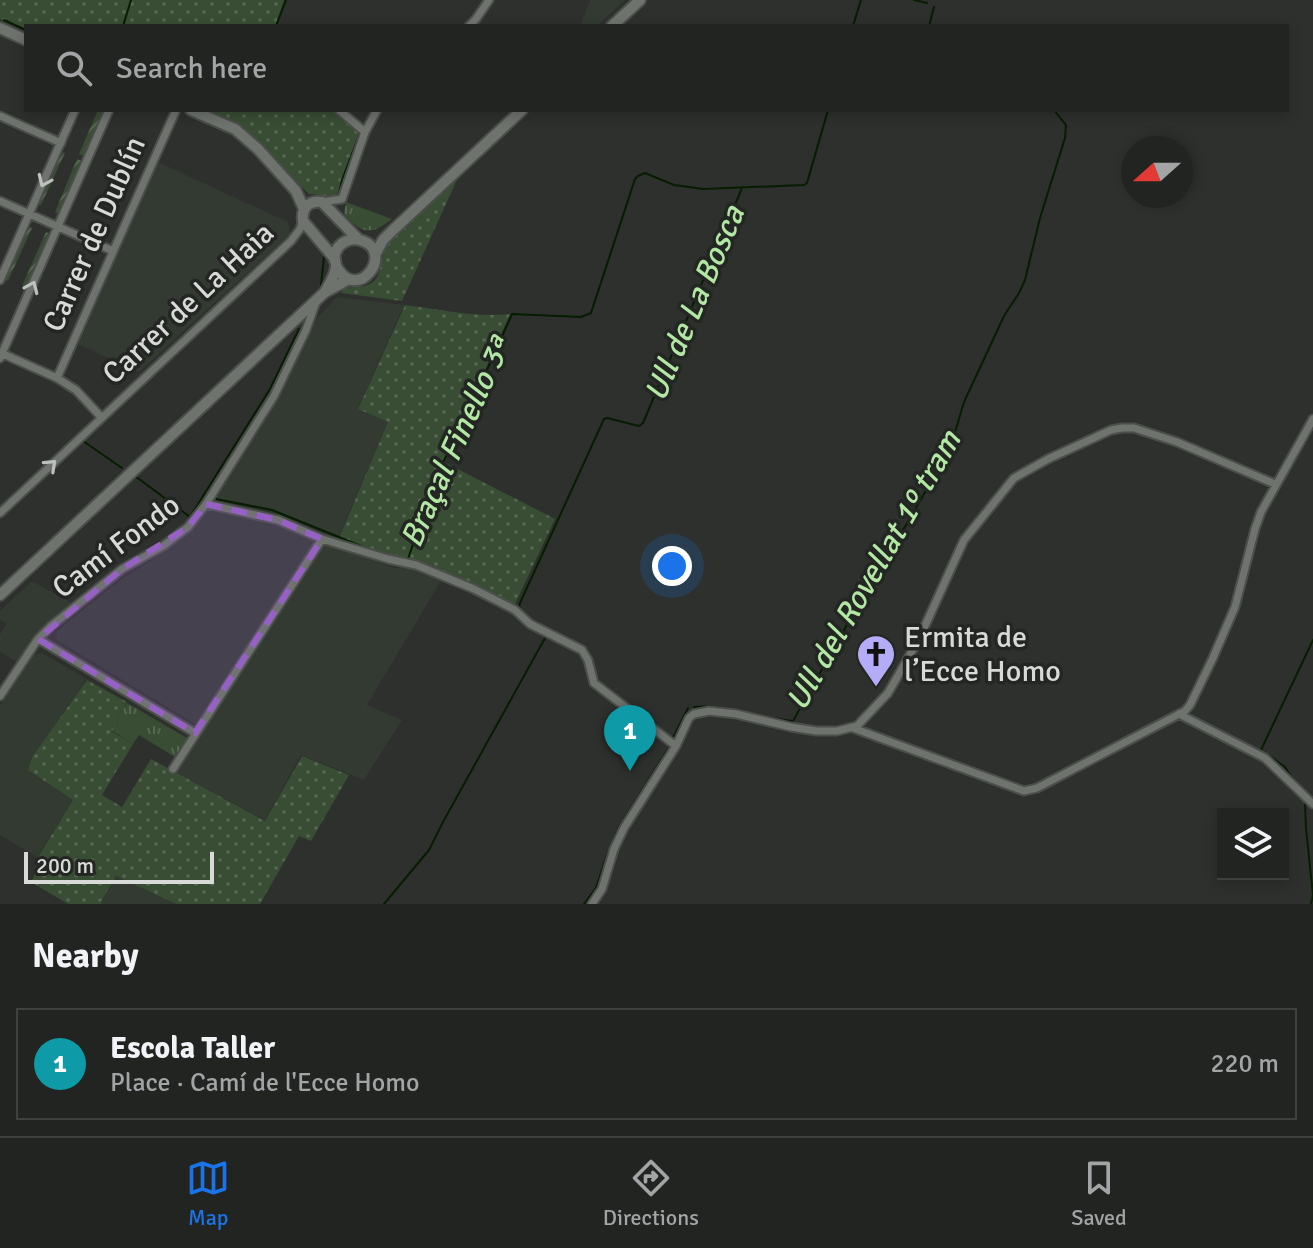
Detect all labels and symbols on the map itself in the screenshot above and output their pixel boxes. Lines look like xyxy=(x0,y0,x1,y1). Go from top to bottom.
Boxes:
street label: Carrer de Dublín xyxy=(35,131,154,337)
north arrow xyxy=(1121,136,1193,208)
one-way arrow xyxy=(37,173,53,188)
water label: Ull de La Bosca xyxy=(636,199,753,406)
street label: Carrer de La Haia xyxy=(95,215,282,392)
one-way arrow xyxy=(22,281,38,295)
water label: Braçal Finello 3ª xyxy=(392,329,520,553)
water label: Ull del Rovellat 1º tram xyxy=(777,422,970,717)
one-way arrow xyxy=(42,460,56,475)
street label: Camí Fondo xyxy=(45,486,187,606)
your location xyxy=(652,546,692,586)
place label: Ermita de l’Ecce Homo xyxy=(904,619,1061,690)
church icon: Ermita de l’Ecce Homo xyxy=(855,633,897,688)
pin: 1 xyxy=(604,705,656,771)
scale bar xyxy=(24,848,214,884)

